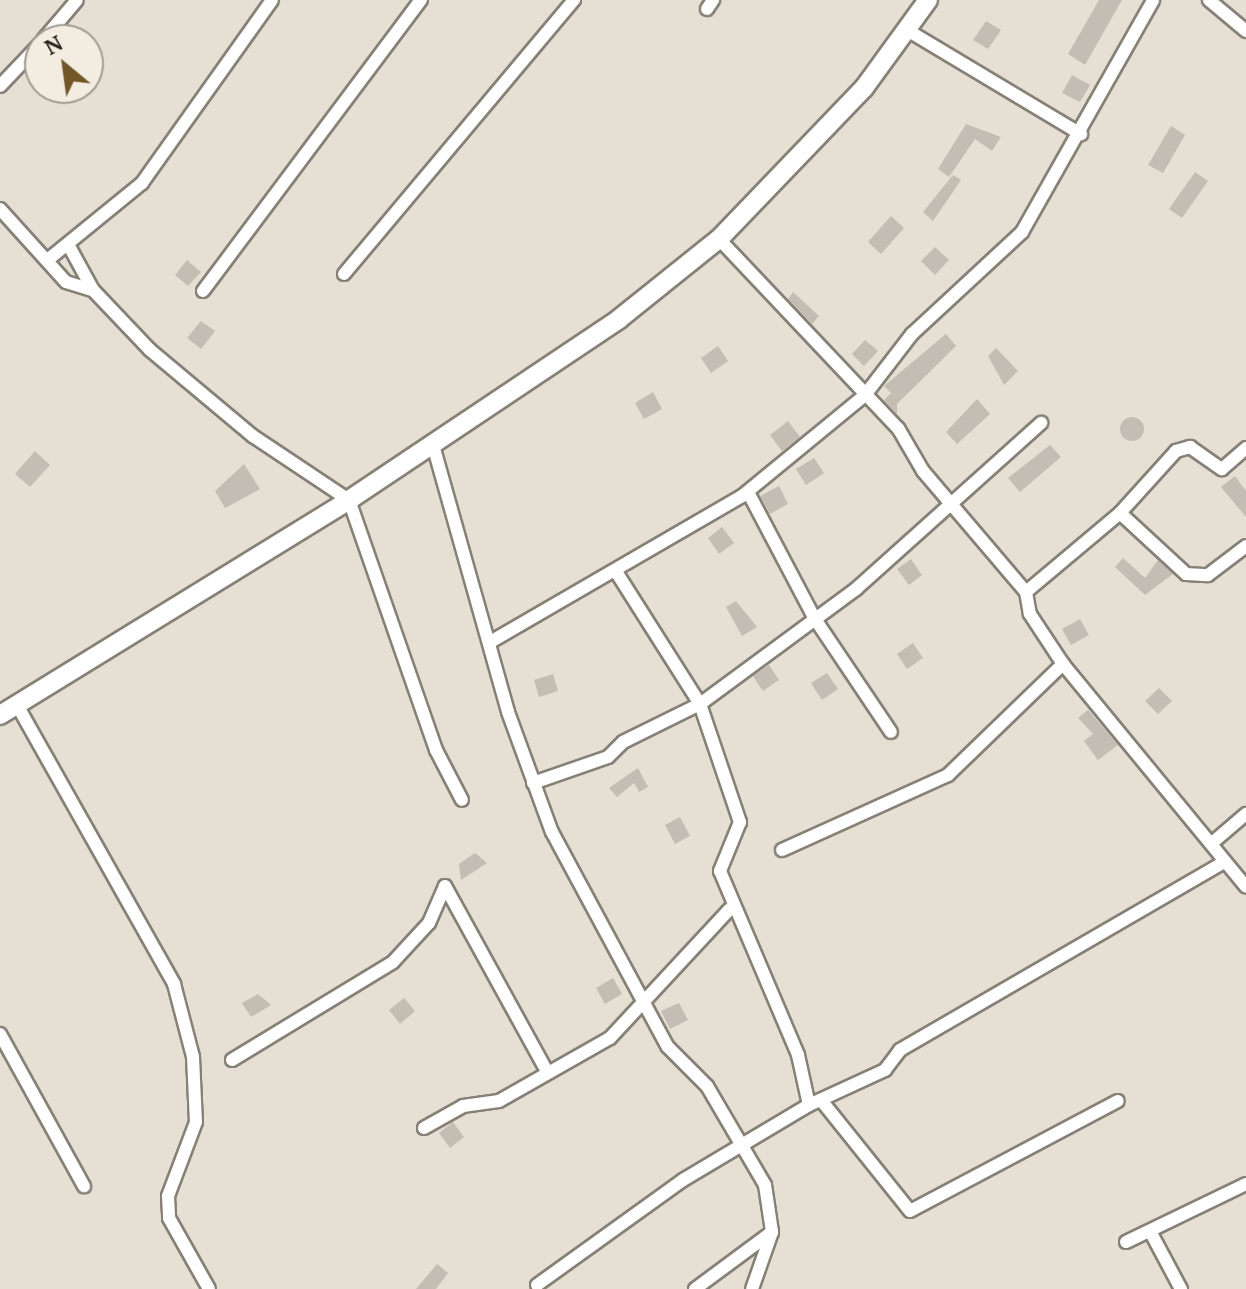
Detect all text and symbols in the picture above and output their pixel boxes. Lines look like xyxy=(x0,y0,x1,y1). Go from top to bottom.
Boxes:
north arrow xyxy=(24,24,104,104)
text: N xyxy=(39,28,67,61)

